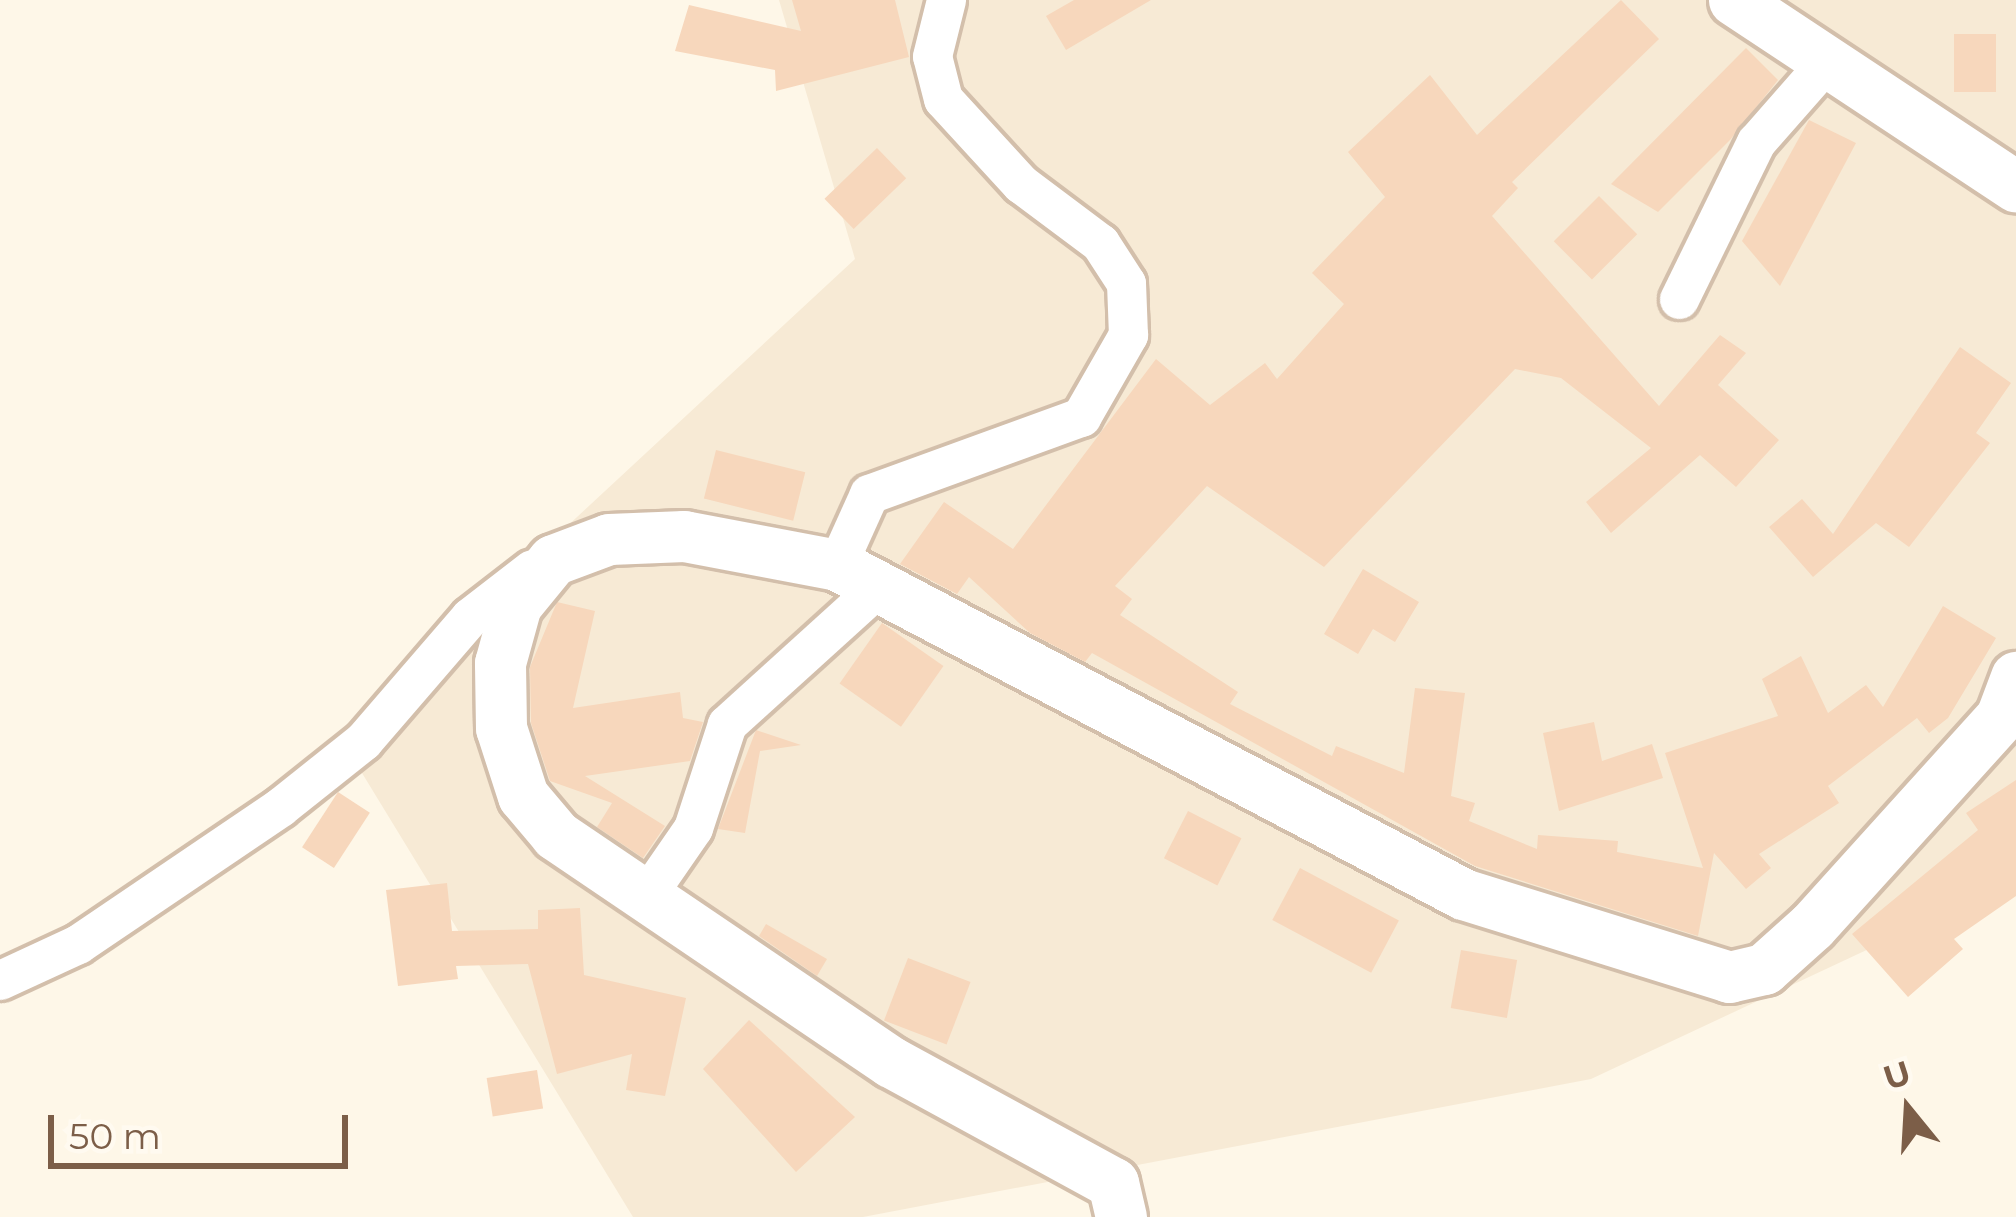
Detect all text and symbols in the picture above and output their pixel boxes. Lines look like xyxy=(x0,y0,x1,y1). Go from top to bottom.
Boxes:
north arrow xyxy=(1848,1049,1968,1169)
text: U xyxy=(1878,1052,1915,1098)
scale bar xyxy=(54,1091,354,1165)
text: 50 m xyxy=(69,1114,161,1158)

